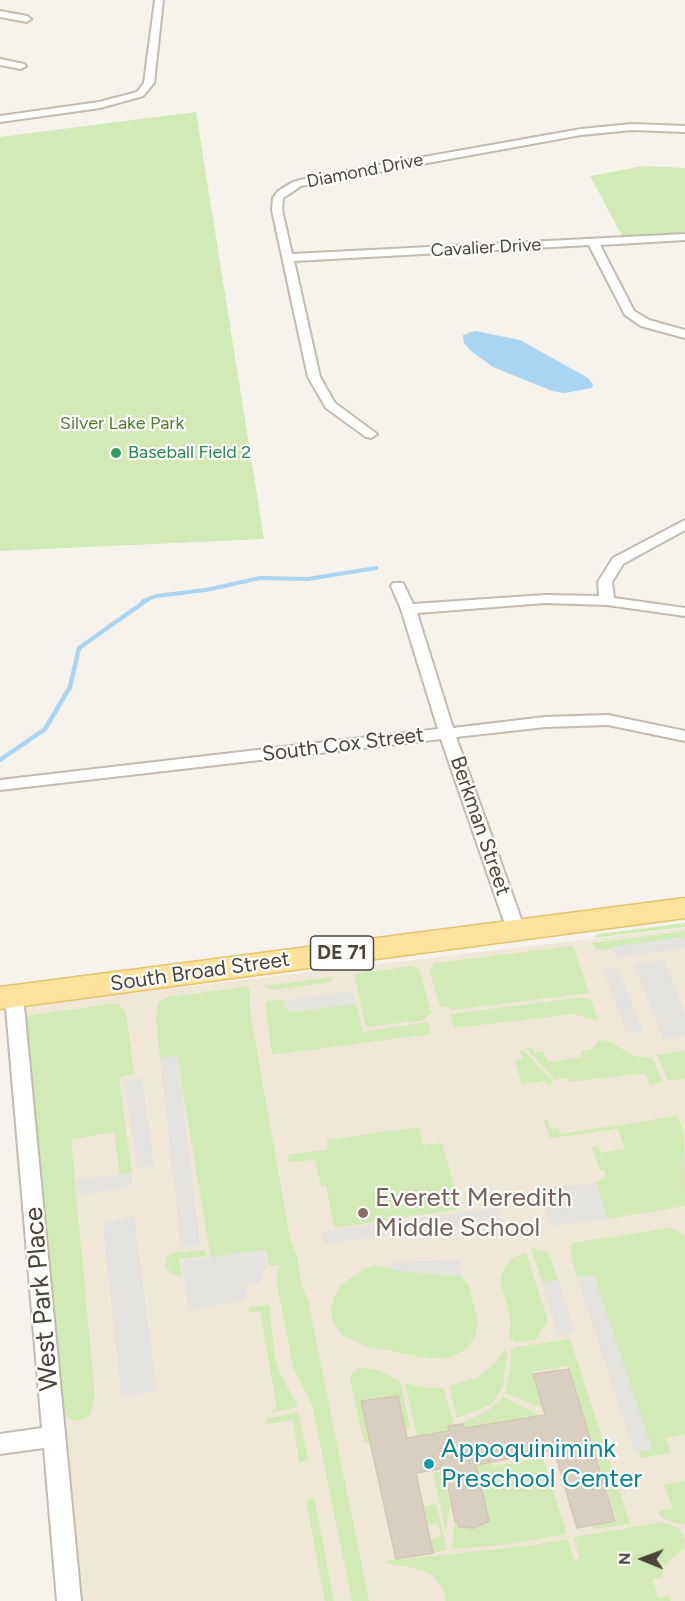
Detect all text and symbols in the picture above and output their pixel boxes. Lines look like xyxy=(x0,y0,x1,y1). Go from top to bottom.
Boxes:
street label: Diamond Drive xyxy=(305,149,425,193)
street label: Cavalier Drive xyxy=(430,234,542,262)
park label: Silver Lake Park xyxy=(60,413,184,435)
place label: Baseball Field 2 xyxy=(128,442,251,464)
marker: Baseball Field 2 xyxy=(109,446,123,460)
street label: South Cox Street xyxy=(261,723,425,767)
street label: Berkman Street xyxy=(444,753,516,899)
road number: DE 71 xyxy=(310,936,374,970)
street label: South Broad Street xyxy=(109,947,291,997)
place label: Everett Meredith Middle School xyxy=(375,1182,572,1244)
street label: West Park Place xyxy=(18,1206,66,1392)
marker: Everett Meredith Middle School xyxy=(356,1206,370,1220)
place label: Appoquinimink Preschool Center xyxy=(441,1433,642,1494)
marker: Appoquinimink Preschool Center xyxy=(422,1457,436,1471)
north arrow xyxy=(613,1529,673,1589)
text: N xyxy=(615,1552,634,1565)

